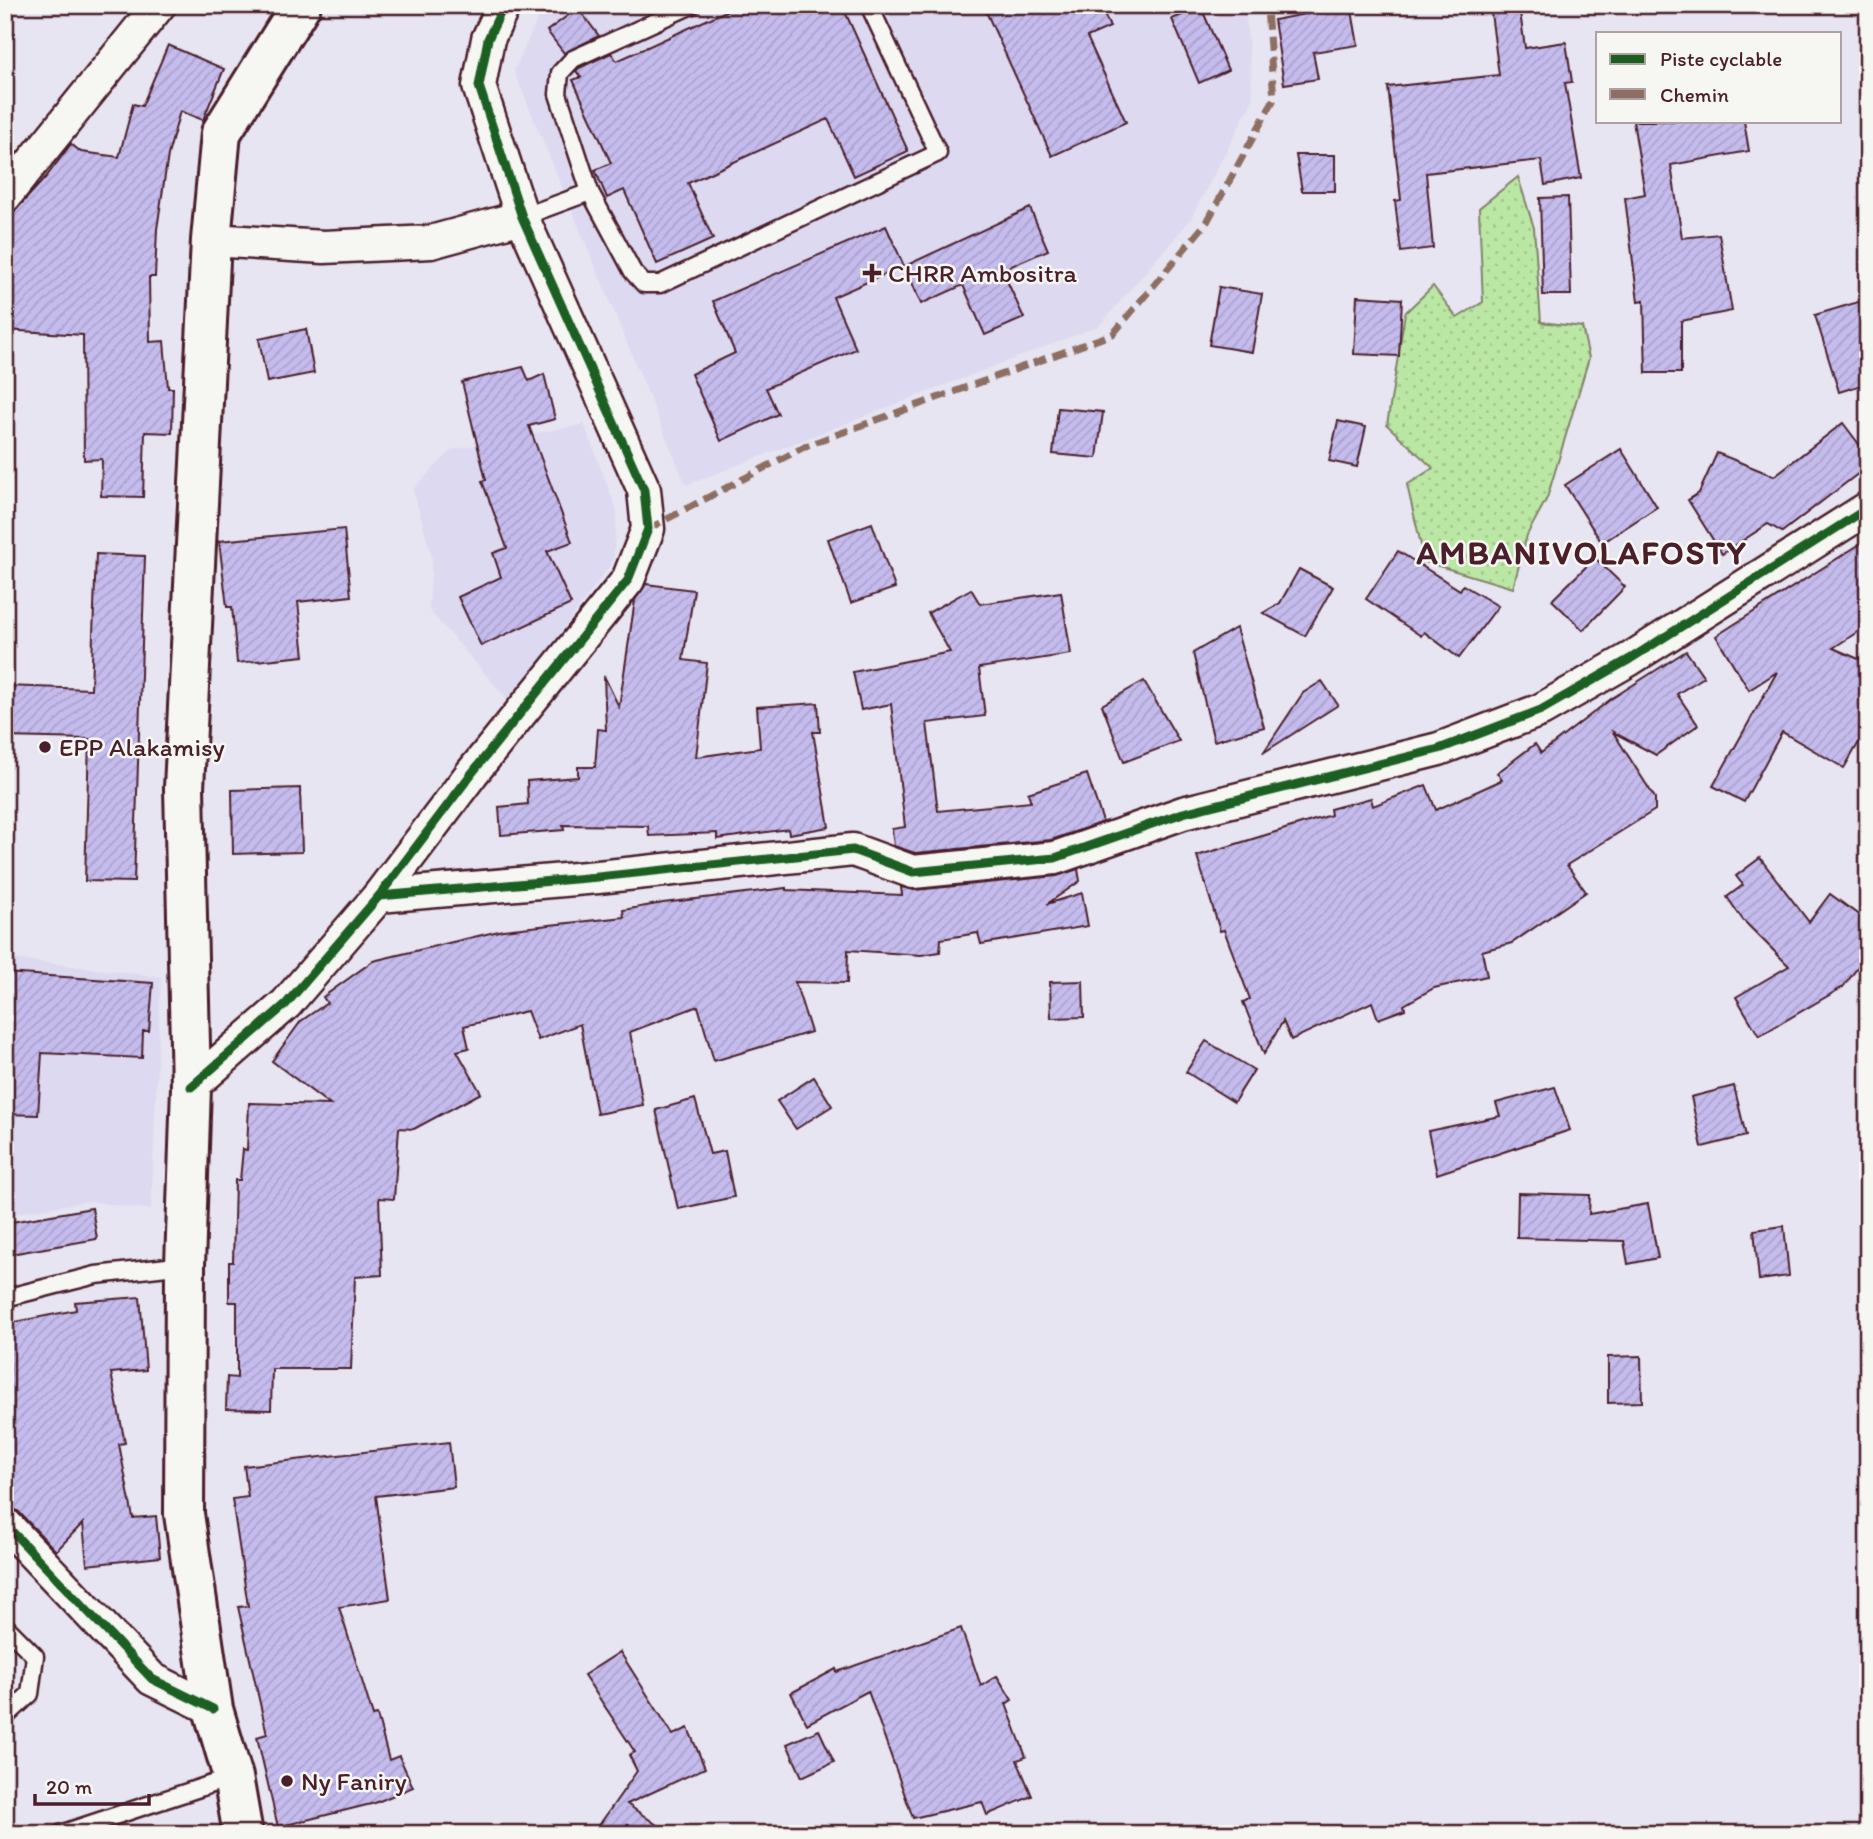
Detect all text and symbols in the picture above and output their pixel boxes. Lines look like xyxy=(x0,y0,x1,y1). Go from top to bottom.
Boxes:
legend xyxy=(1596,32,1842,122)
text: Piste cyclable xyxy=(1660,46,1782,71)
text: Chemin xyxy=(1660,82,1729,107)
place label: CHRR Ambositra xyxy=(888,257,1078,289)
marker: CHRR Ambositra xyxy=(862,263,882,283)
district label: AMBANIVOLAFOSTY xyxy=(1415,533,1748,572)
place label: EPP Alakamisy xyxy=(59,731,225,763)
marker: EPP Alakamisy xyxy=(37,739,53,755)
scale bar xyxy=(35,1762,149,1806)
place label: Ny Faniry xyxy=(301,1765,407,1797)
marker: Ny Faniry xyxy=(279,1773,295,1789)
text: 20 m xyxy=(46,1774,93,1799)

